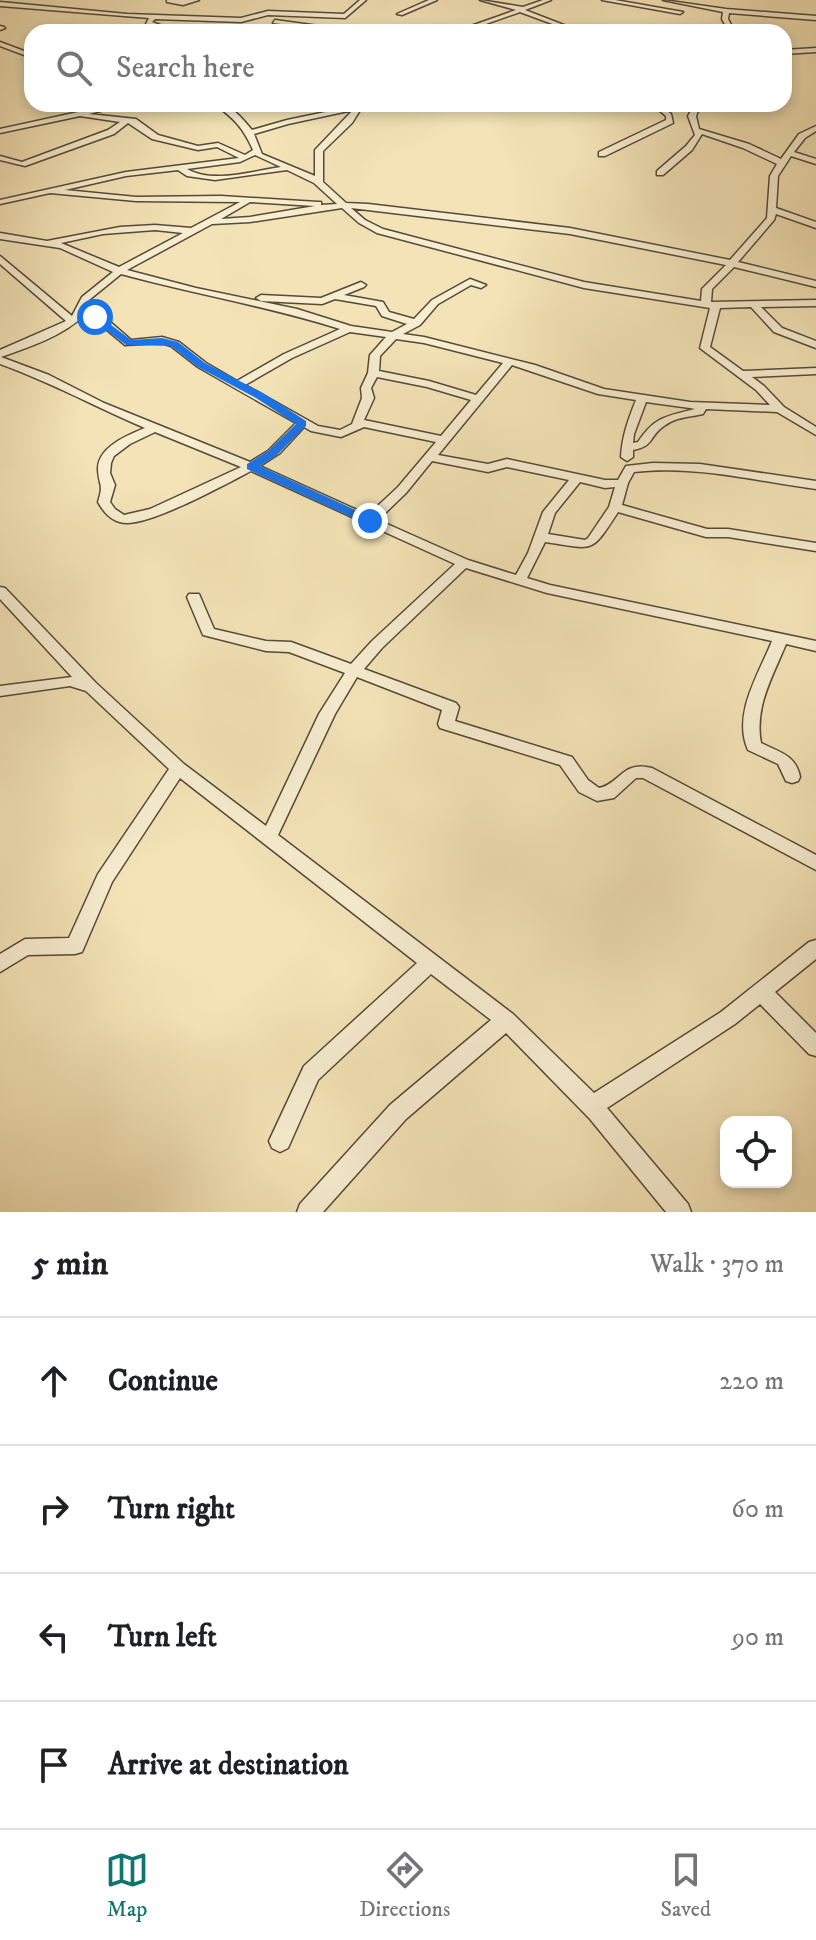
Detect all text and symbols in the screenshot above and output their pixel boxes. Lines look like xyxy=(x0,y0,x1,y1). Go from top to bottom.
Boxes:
search box xyxy=(24,24,792,112)
icon: search xyxy=(52,46,96,90)
text: Search here xyxy=(116,50,255,87)
route start xyxy=(77,299,113,335)
route end xyxy=(352,503,388,539)
map controls xyxy=(720,1116,792,1188)
button: locate xyxy=(720,1116,792,1188)
text: 5 min xyxy=(32,1243,108,1285)
text: Walk · 370 m xyxy=(650,1248,784,1281)
icon: ahead xyxy=(32,1359,76,1403)
text: Continue xyxy=(108,1363,218,1400)
text: 220 m xyxy=(719,1365,784,1398)
icon: right xyxy=(32,1487,76,1531)
text: Turn right xyxy=(108,1491,235,1528)
text: 60 m xyxy=(731,1493,784,1526)
icon: left xyxy=(32,1615,76,1659)
text: Turn left xyxy=(108,1619,217,1656)
text: 90 m xyxy=(732,1621,784,1654)
icon: arrive xyxy=(32,1743,76,1787)
text: Arrive at destination xyxy=(108,1747,349,1784)
tab: Map xyxy=(105,1848,149,1923)
tab: Directions xyxy=(359,1848,450,1923)
tab: Saved xyxy=(660,1848,711,1923)

